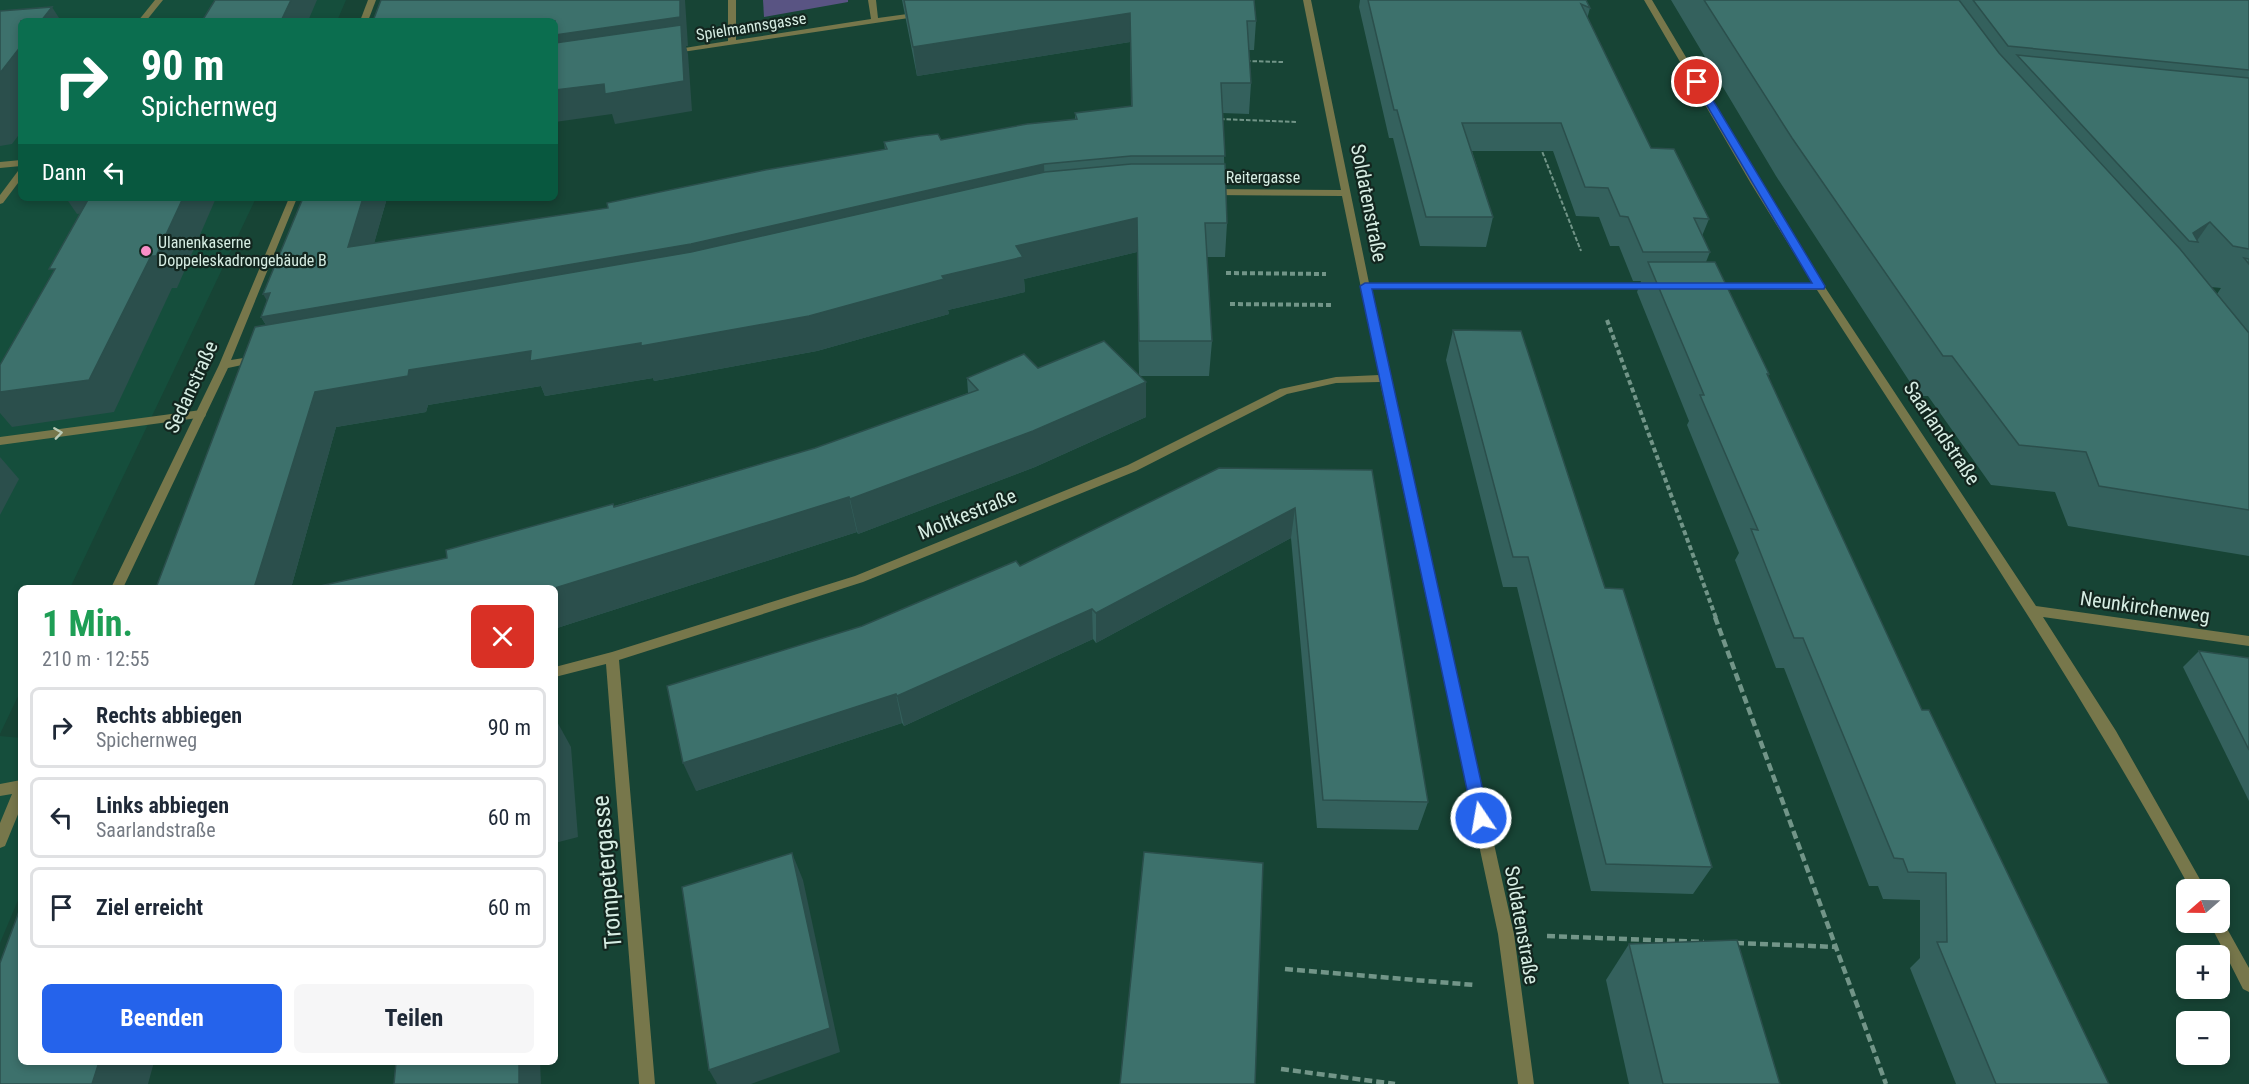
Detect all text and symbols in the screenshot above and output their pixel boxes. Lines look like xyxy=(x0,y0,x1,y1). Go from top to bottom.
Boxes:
street label: Spielmannsgasse xyxy=(695,8,807,45)
text: 90 m xyxy=(141,41,224,90)
icon: right xyxy=(42,42,120,120)
pin xyxy=(1671,56,1722,107)
icon: arrive xyxy=(1680,65,1713,98)
text: Spichernweg xyxy=(141,91,278,123)
street label: Soldatenstraße xyxy=(1346,142,1392,264)
icon: left xyxy=(98,156,131,189)
text: Dann xyxy=(42,160,86,185)
street label: Reitergasse xyxy=(1226,168,1300,187)
place label: Ulanenkaserne Doppeleskadrongebäude B xyxy=(158,233,327,270)
marker: Ulanenkaserne Doppeleskadrongebäude B xyxy=(139,244,153,258)
street label: Sedanstraße xyxy=(159,337,223,437)
street label: Saarlandstraße xyxy=(1899,377,1985,489)
one-way arrow xyxy=(53,428,63,440)
street label: Moltkestraße xyxy=(914,483,1020,545)
street label: Neunkirchenweg xyxy=(2079,586,2211,628)
text: 1 Min. xyxy=(42,603,133,645)
button: close xyxy=(471,605,534,668)
text: 210 m · 12:55 xyxy=(42,647,149,671)
text: Rechts abbiegen xyxy=(96,703,242,728)
icon: right xyxy=(45,711,78,744)
text: 90 m xyxy=(488,715,531,740)
text: Spichernweg xyxy=(96,728,197,752)
position arrow xyxy=(1449,786,1513,850)
text: Links abbiegen xyxy=(96,793,229,818)
street label: Trompetergasse xyxy=(586,794,628,950)
icon: left xyxy=(45,801,78,834)
text: 60 m xyxy=(488,805,531,830)
text: Saarlandstraße xyxy=(96,818,216,842)
street label: Soldatenstraße xyxy=(1500,864,1544,986)
north arrow xyxy=(2176,879,2230,933)
map controls xyxy=(2176,879,2230,1065)
icon: arrive xyxy=(45,891,78,924)
text: Ziel erreicht xyxy=(96,895,203,920)
text: 60 m xyxy=(488,895,531,920)
button: + xyxy=(2176,945,2230,999)
button: Beenden xyxy=(42,984,282,1053)
button: Teilen xyxy=(294,984,534,1053)
button: − xyxy=(2176,1011,2230,1065)

